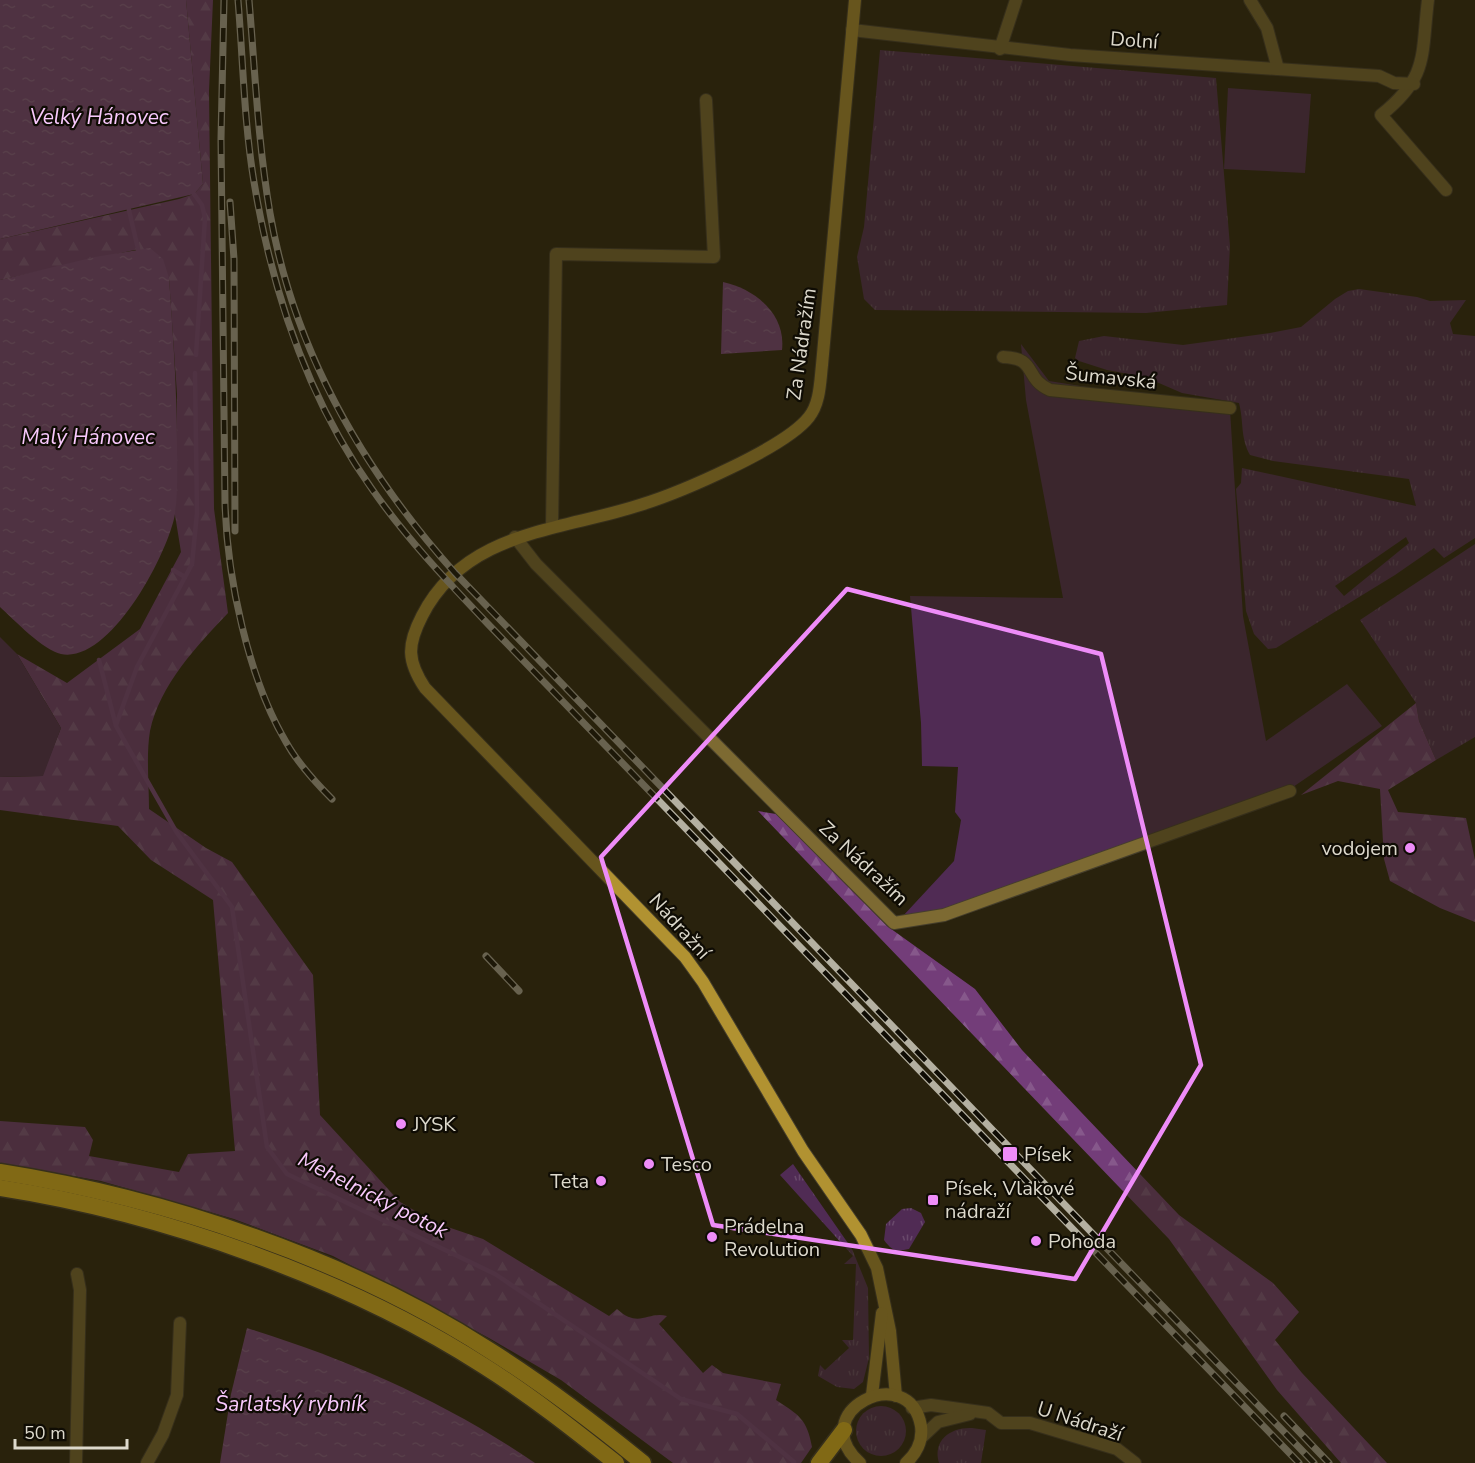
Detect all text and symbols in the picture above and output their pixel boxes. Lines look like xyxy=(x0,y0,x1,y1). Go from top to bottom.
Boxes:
street label: Dolní xyxy=(1109,25,1160,56)
water label: Velký Hánovec xyxy=(29,103,169,131)
street label: Za Nádražím xyxy=(780,286,823,402)
street label: Šumavská xyxy=(1064,359,1158,396)
water label: Malý Hánovec xyxy=(21,423,155,451)
street label: Za Nádražím xyxy=(813,815,914,912)
place label: vodojem xyxy=(1321,835,1398,862)
marker: vodojem xyxy=(1403,841,1417,855)
street label: Nádražní xyxy=(643,888,717,966)
place label: JYSK xyxy=(412,1111,456,1138)
marker: JYSK xyxy=(394,1117,408,1131)
place label: Písek xyxy=(1024,1141,1073,1168)
water label: Mehelnický potok xyxy=(293,1145,453,1245)
marker: Písek xyxy=(1001,1145,1019,1163)
place label: Tesco xyxy=(661,1151,712,1178)
marker: Tesco xyxy=(642,1157,656,1171)
place label: Teta xyxy=(550,1168,589,1195)
marker: Teta xyxy=(594,1174,608,1188)
place label: Písek, Vlakové nádraží xyxy=(945,1175,1074,1225)
marker: Písek, Vlakové nádraží xyxy=(926,1193,940,1207)
place label: Prádelna Revolution xyxy=(724,1213,820,1263)
place label: Pohoda xyxy=(1048,1228,1116,1255)
marker: Prádelna Revolution xyxy=(705,1230,719,1244)
marker: Pohoda xyxy=(1029,1234,1043,1248)
water label: Šarlatský rybník xyxy=(215,1390,367,1418)
street label: U Nádraží xyxy=(1034,1395,1127,1448)
scale bar xyxy=(15,1412,128,1450)
text: 50 m xyxy=(24,1421,66,1445)

